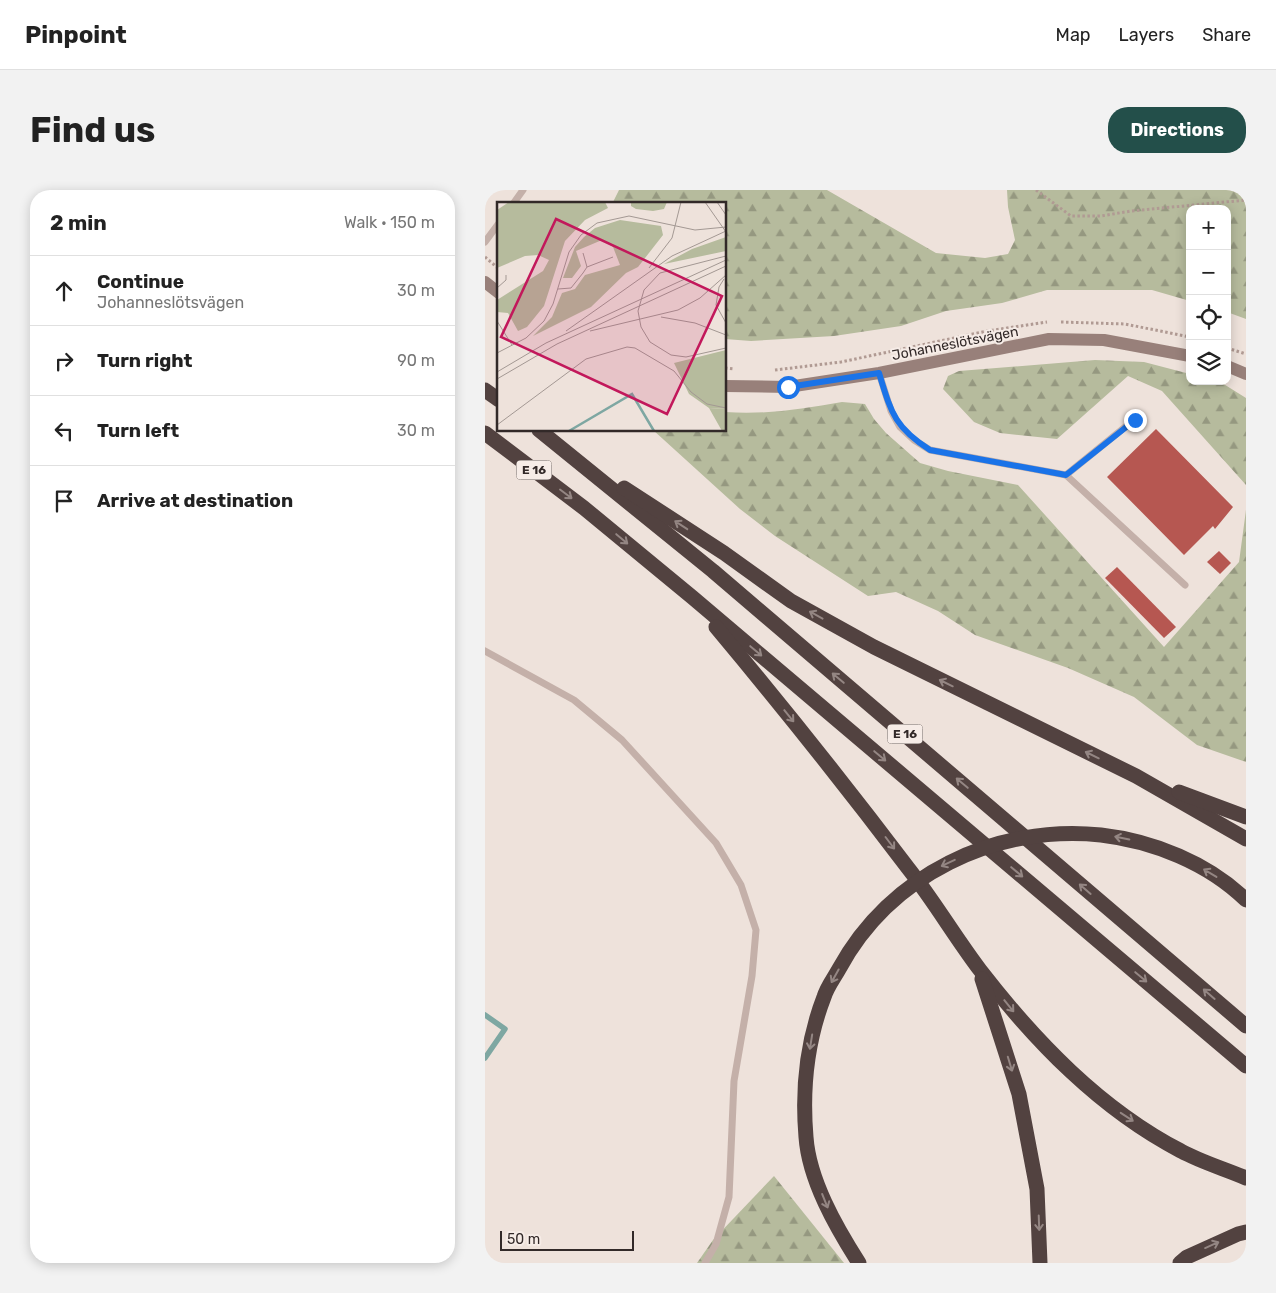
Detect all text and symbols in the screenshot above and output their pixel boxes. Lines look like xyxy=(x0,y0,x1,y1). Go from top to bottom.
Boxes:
text: Pinpoint xyxy=(25,21,127,49)
text: Map xyxy=(1056,24,1091,46)
text: Layers xyxy=(1119,24,1174,46)
text: Share xyxy=(1202,24,1251,46)
button: Directions xyxy=(1108,107,1246,153)
text: Find us xyxy=(30,109,155,151)
inset map xyxy=(497,202,726,431)
map controls xyxy=(1186,205,1231,385)
button: + xyxy=(1186,205,1231,250)
text: 2 min xyxy=(50,210,107,235)
text: Walk · 150 m xyxy=(344,213,435,232)
button: − xyxy=(1186,250,1231,295)
text: Continue xyxy=(97,270,184,293)
icon: ahead xyxy=(50,277,78,305)
text: 30 m xyxy=(397,281,435,300)
text: Johanneslötsvägen xyxy=(97,293,244,312)
button: locate xyxy=(1186,295,1231,340)
street label: Johanneslötsvägen xyxy=(890,323,1020,364)
button: layers xyxy=(1186,340,1231,385)
icon: right xyxy=(50,347,78,375)
text: Turn right xyxy=(97,349,192,372)
text: 90 m xyxy=(397,351,435,370)
route start xyxy=(777,376,800,399)
route end xyxy=(1124,409,1147,432)
icon: left xyxy=(50,417,78,445)
text: Turn left xyxy=(97,419,179,442)
text: 30 m xyxy=(397,421,435,440)
road number: E 16 xyxy=(517,460,551,480)
icon: arrive xyxy=(50,487,78,515)
text: Arrive at destination xyxy=(97,489,293,512)
one-way arrow xyxy=(559,489,573,499)
one-way arrow xyxy=(674,520,688,530)
one-way arrow xyxy=(615,533,628,544)
one-way arrow xyxy=(809,610,824,620)
one-way arrow xyxy=(749,645,762,656)
one-way arrow xyxy=(832,672,845,684)
one-way arrow xyxy=(939,678,954,687)
one-way arrow xyxy=(784,709,795,722)
road number: E 16 xyxy=(887,724,923,744)
one-way arrow xyxy=(1085,749,1100,759)
one-way arrow xyxy=(873,750,886,762)
one-way arrow xyxy=(956,778,969,789)
one-way arrow xyxy=(1115,833,1131,843)
one-way arrow xyxy=(884,836,895,849)
one-way arrow xyxy=(940,858,955,868)
one-way arrow xyxy=(1010,867,1023,878)
one-way arrow xyxy=(1203,867,1217,877)
one-way arrow xyxy=(1079,883,1092,895)
one-way arrow xyxy=(829,968,839,982)
one-way arrow xyxy=(1134,972,1147,983)
one-way arrow xyxy=(1203,989,1216,1000)
one-way arrow xyxy=(1004,999,1015,1012)
one-way arrow xyxy=(806,1033,816,1049)
one-way arrow xyxy=(1006,1056,1016,1072)
one-way arrow xyxy=(1120,1112,1134,1122)
one-way arrow xyxy=(820,1193,830,1208)
one-way arrow xyxy=(1034,1215,1043,1231)
scale bar xyxy=(500,1228,634,1251)
text: 50 m xyxy=(507,1231,540,1248)
one-way arrow xyxy=(1204,1240,1219,1250)

